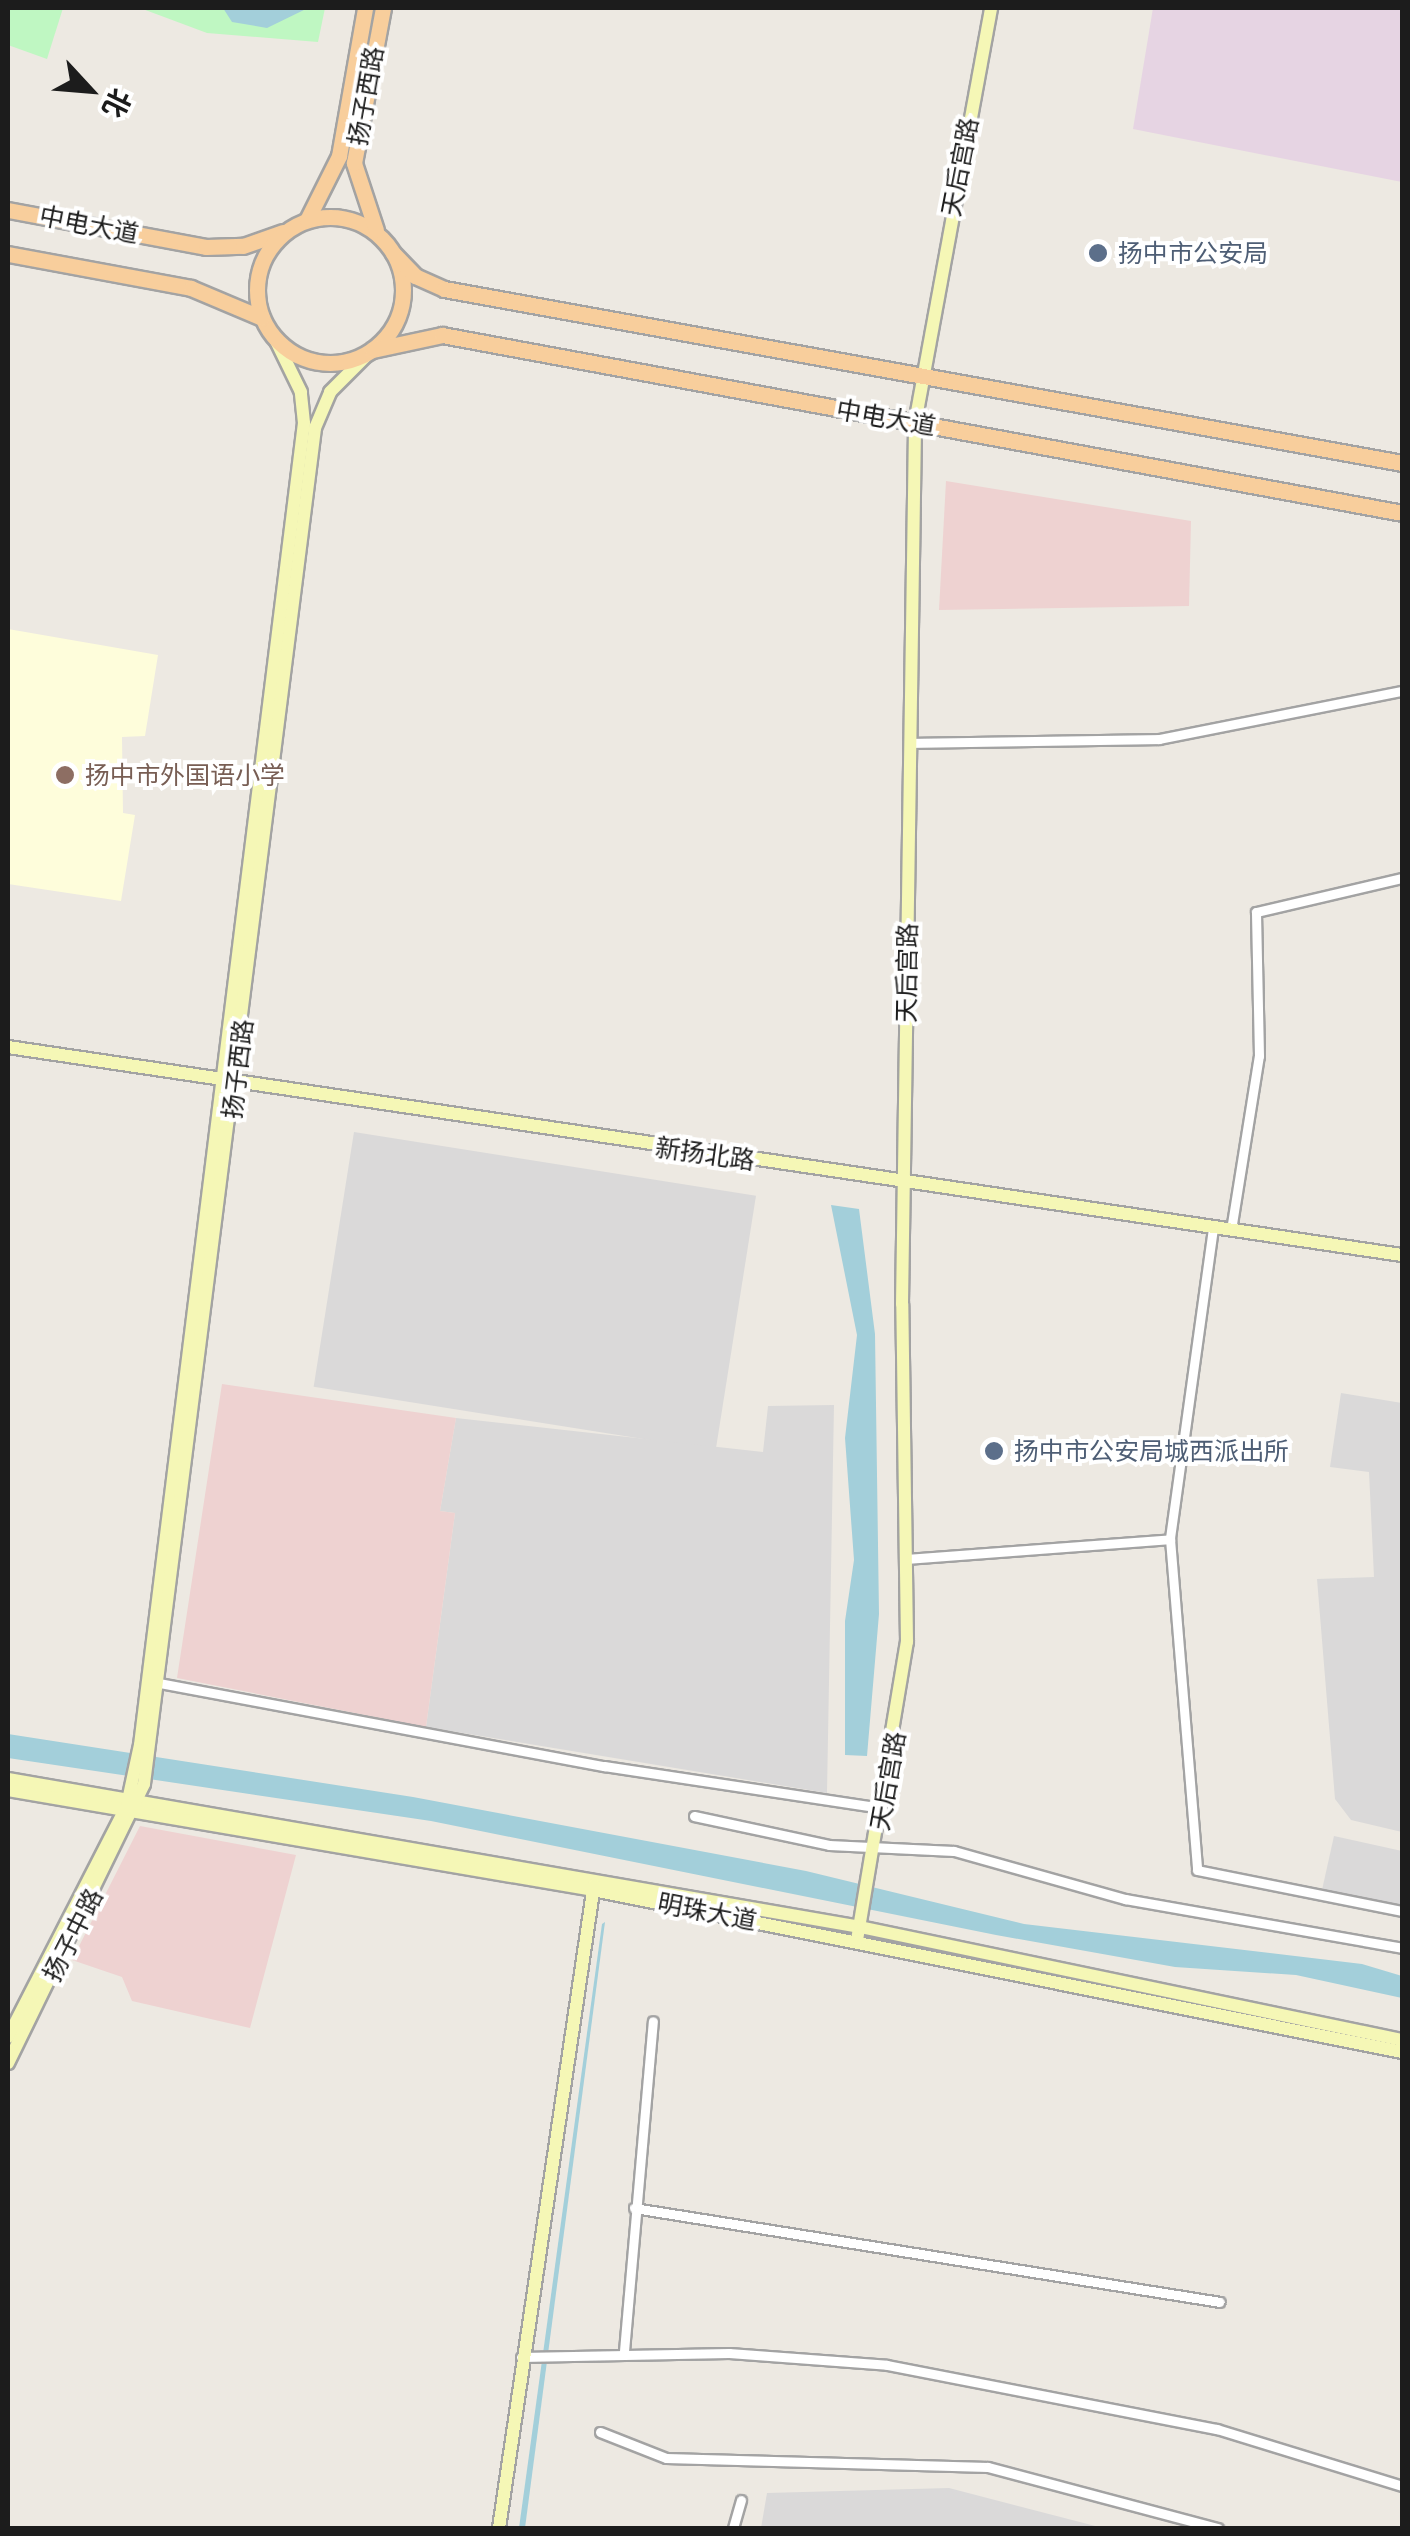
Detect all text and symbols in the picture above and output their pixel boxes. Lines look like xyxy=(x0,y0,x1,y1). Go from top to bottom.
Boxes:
north arrow xyxy=(40,40,140,140)
street label: 扬子西路 xyxy=(343,44,389,148)
text: 北 xyxy=(96,83,138,123)
street label: 天后宫路 xyxy=(936,115,984,219)
street label: 中电大道 xyxy=(37,201,141,249)
place label: 扬中市公安局 xyxy=(1118,238,1268,268)
marker: 扬中市公安局 xyxy=(1087,242,1109,264)
street label: 中电大道 xyxy=(834,395,938,441)
place label: 扬中市外国语小学 xyxy=(85,760,285,790)
marker: 扬中市外国语小学 xyxy=(54,764,76,786)
street label: 天后宫路 xyxy=(891,923,923,1023)
street label: 扬子西路 xyxy=(217,1018,259,1120)
street label: 新扬北路 xyxy=(653,1132,757,1176)
place label: 扬中市公安局城西派出所 xyxy=(1014,1436,1289,1466)
marker: 扬中市公安局城西派出所 xyxy=(983,1440,1005,1462)
street label: 天后宫路 xyxy=(865,1729,911,1833)
street label: 扬子中路 xyxy=(37,1884,109,1986)
street label: 明珠大道 xyxy=(655,1888,759,1936)

